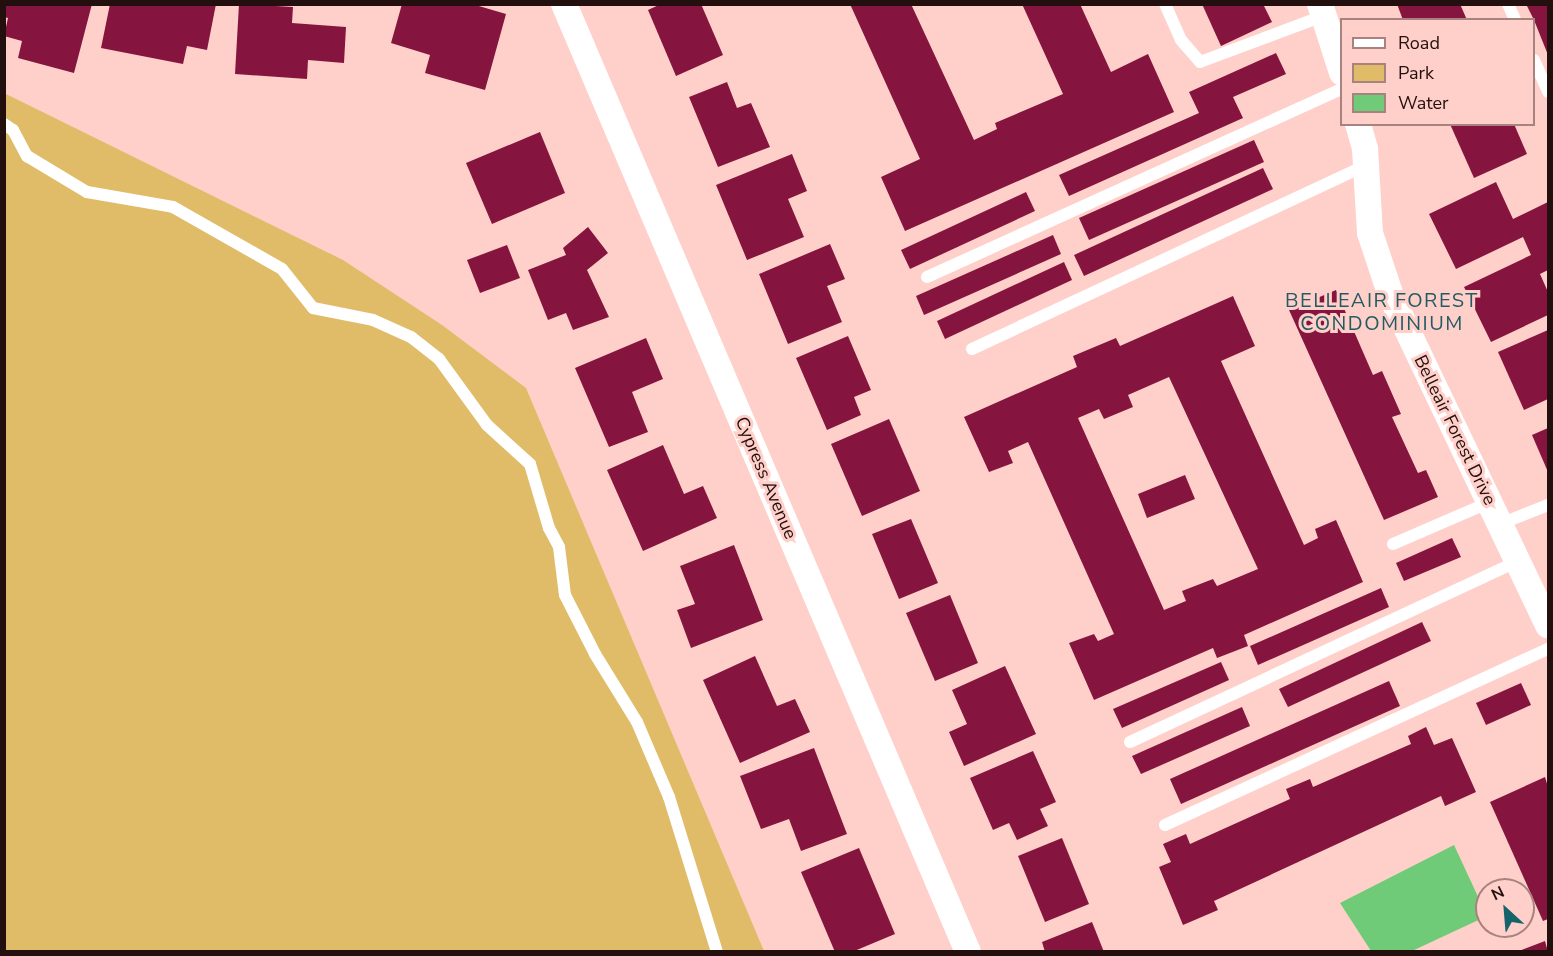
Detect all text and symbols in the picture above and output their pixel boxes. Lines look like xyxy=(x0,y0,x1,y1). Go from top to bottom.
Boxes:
legend xyxy=(1340,18,1535,126)
text: Road xyxy=(1398,31,1440,55)
text: Park xyxy=(1398,61,1434,85)
text: Water xyxy=(1398,91,1449,115)
district label: BELLEAIR FOREST CONDOMINIUM xyxy=(1285,288,1479,335)
street label: Belleair Forest Drive xyxy=(1409,351,1501,509)
street label: Cypress Avenue xyxy=(731,414,801,542)
north arrow xyxy=(1475,878,1535,938)
text: N xyxy=(1488,881,1508,906)

